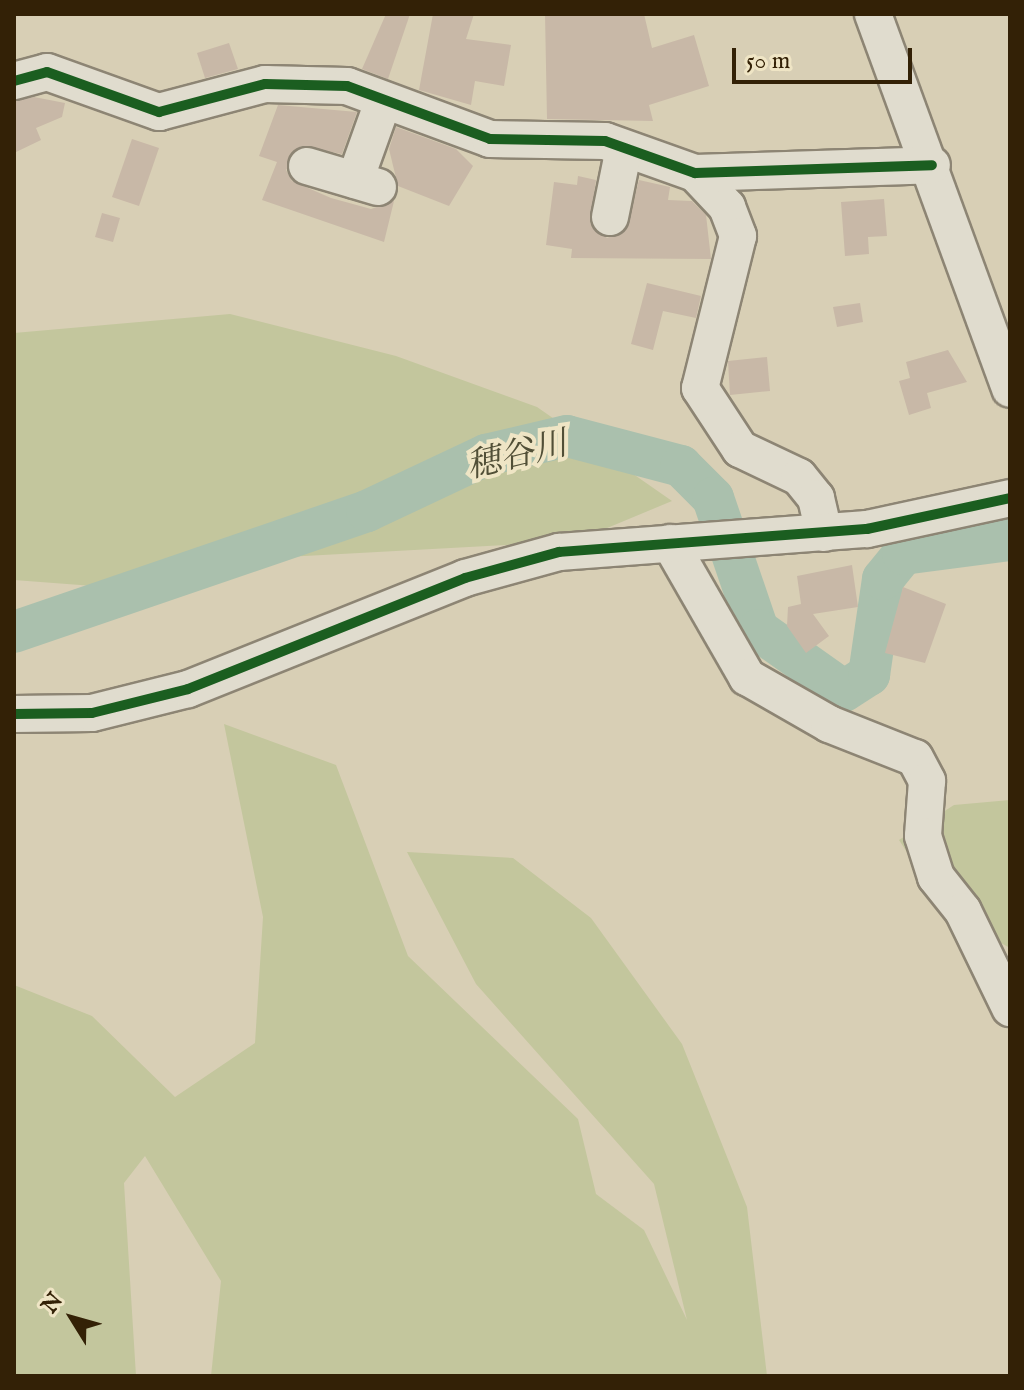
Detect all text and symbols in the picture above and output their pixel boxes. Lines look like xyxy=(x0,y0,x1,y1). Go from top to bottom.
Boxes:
scale bar xyxy=(736,32,916,82)
text: 50 m xyxy=(746,46,790,77)
water label: 穂谷川 xyxy=(463,424,571,488)
north arrow xyxy=(32,1278,112,1358)
text: N xyxy=(36,1288,70,1320)

